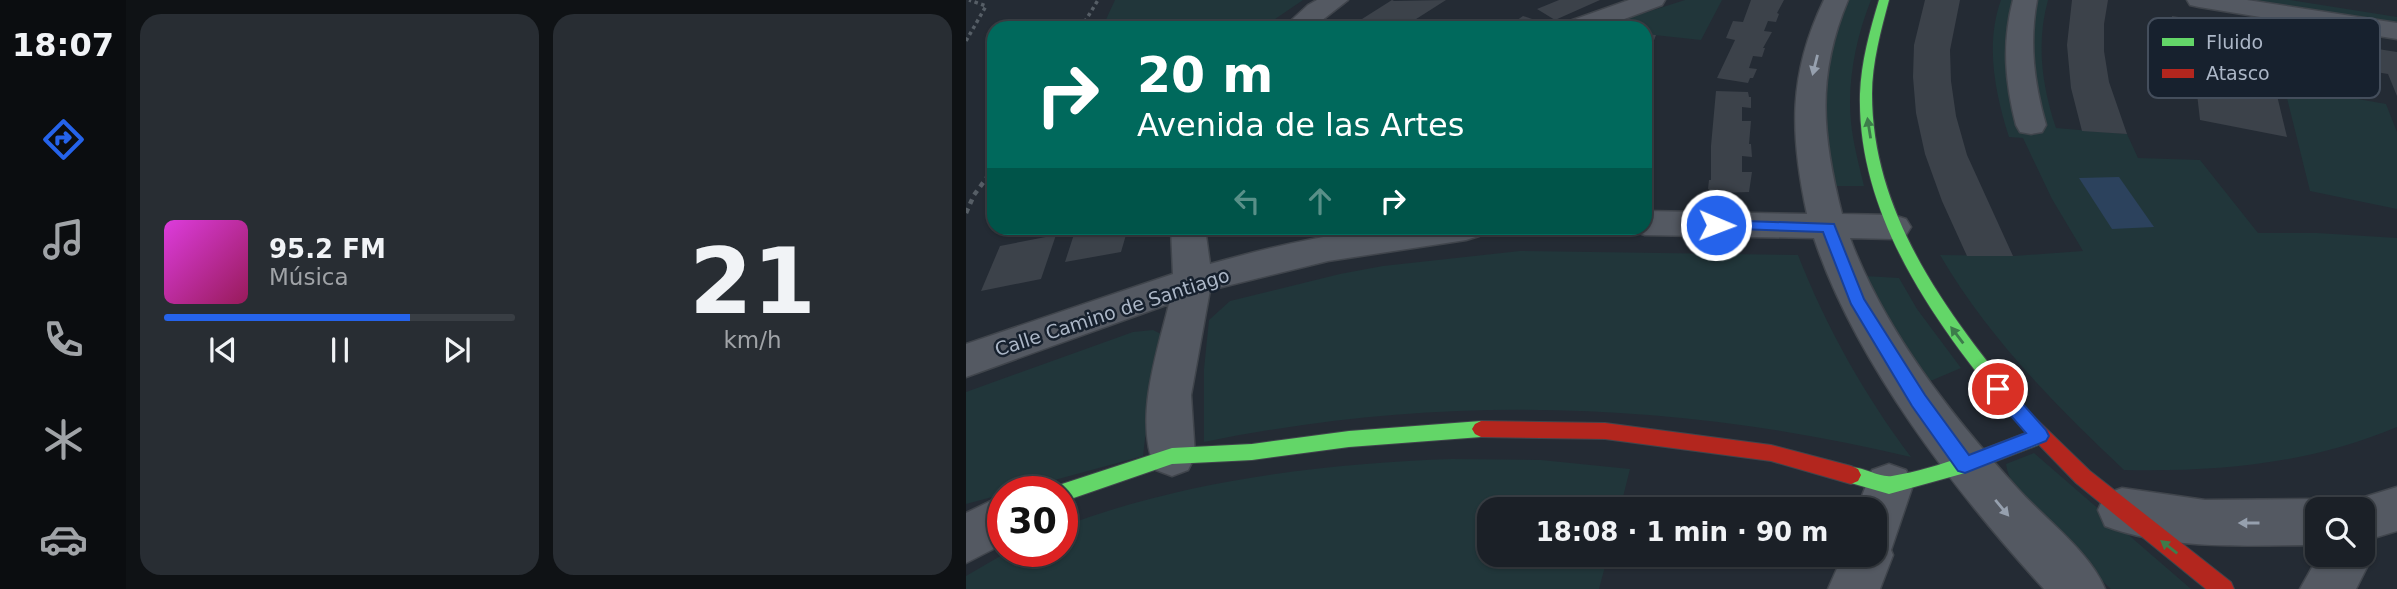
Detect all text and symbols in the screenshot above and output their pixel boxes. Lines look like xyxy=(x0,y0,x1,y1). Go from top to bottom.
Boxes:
legend xyxy=(2148,18,2380,98)
text: 18:07 xyxy=(12,26,114,64)
text: Fluido xyxy=(2206,31,2263,53)
text: 20 m xyxy=(1137,47,1273,104)
icon: right xyxy=(1022,49,1113,140)
one-way arrow xyxy=(1809,54,1820,76)
text: Atasco xyxy=(2206,62,2270,84)
text: Avenida de las Artes xyxy=(1137,106,1464,144)
icon: directions xyxy=(39,115,88,164)
one-way arrow xyxy=(1863,117,1874,139)
icon: left xyxy=(1228,182,1266,220)
icon: ahead xyxy=(1301,182,1339,220)
icon: right xyxy=(1374,182,1412,220)
position arrow xyxy=(1679,188,1753,262)
icon: music xyxy=(39,215,88,264)
text: 21 xyxy=(689,229,816,334)
text: 95.2 FM xyxy=(269,234,386,264)
text: Música xyxy=(269,264,349,290)
street label: Calle Camino de Santiago xyxy=(992,264,1232,360)
icon: phone xyxy=(39,315,88,364)
one-way arrow xyxy=(1950,326,1965,344)
text: km/h xyxy=(723,327,782,353)
icon: previous xyxy=(204,331,242,369)
icon: pause xyxy=(321,331,359,369)
icon: next xyxy=(438,331,476,369)
pin xyxy=(1968,359,2028,419)
icon: arrive xyxy=(1979,370,2017,408)
icon: climate xyxy=(39,415,88,464)
speed limit sign: 30 xyxy=(987,476,1078,567)
map controls xyxy=(2305,497,2375,567)
button: search xyxy=(2305,497,2375,567)
one-way arrow xyxy=(1994,500,2009,517)
icon: car xyxy=(39,515,88,564)
text: 18:08 · 1 min · 90 m xyxy=(1536,517,1828,547)
one-way arrow xyxy=(2238,517,2260,529)
one-way arrow xyxy=(2160,540,2178,555)

